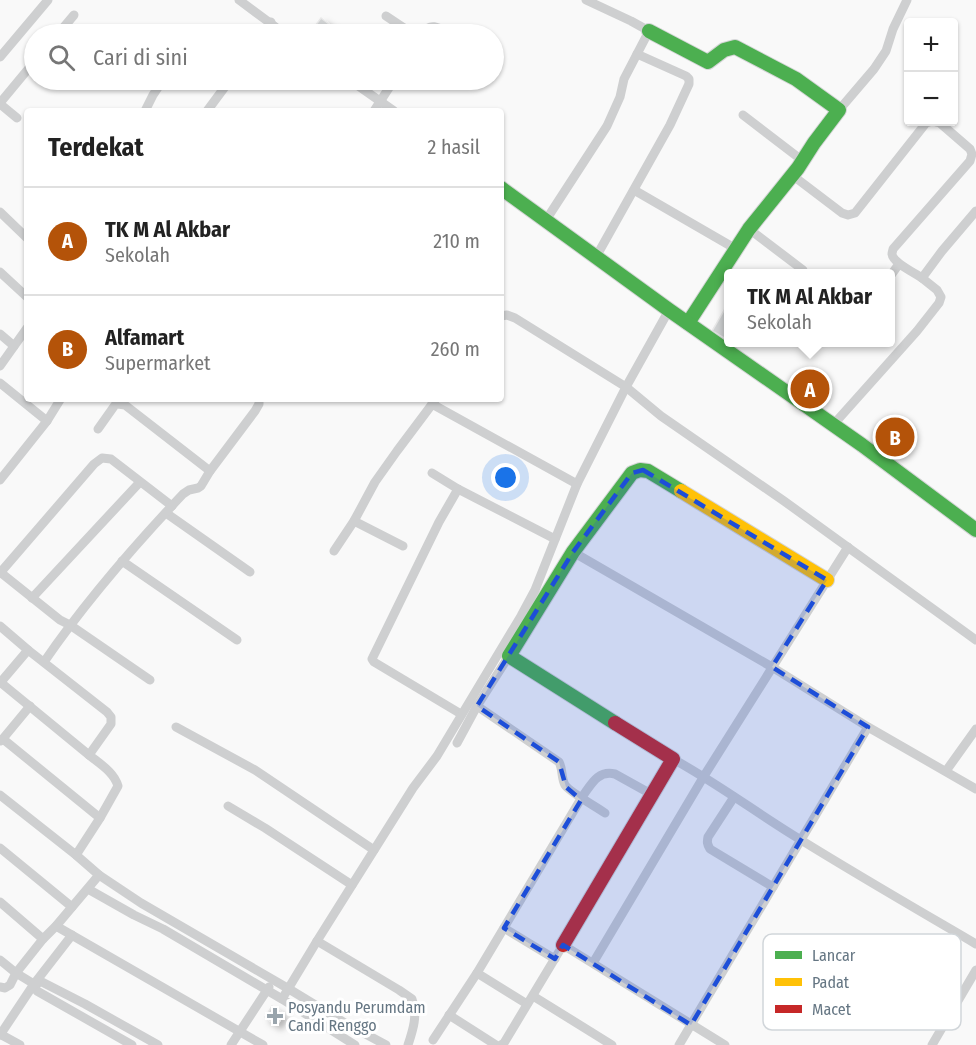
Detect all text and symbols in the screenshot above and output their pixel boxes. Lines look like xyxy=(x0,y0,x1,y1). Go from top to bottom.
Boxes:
map controls xyxy=(904,18,958,126)
button: + xyxy=(904,18,958,72)
search box xyxy=(24,24,504,90)
icon: search xyxy=(45,41,78,74)
text: Cari di sini xyxy=(93,44,188,71)
button: − xyxy=(904,72,958,126)
text: Terdekat xyxy=(48,132,144,163)
text: 2 hasil xyxy=(427,135,480,159)
text: TK M Al Akbar xyxy=(105,216,230,243)
text: A xyxy=(62,229,73,253)
text: 210 m xyxy=(433,229,480,253)
text: Sekolah xyxy=(105,243,170,267)
popup xyxy=(724,269,895,347)
text: TK M Al Akbar xyxy=(747,283,872,310)
text: Sekolah xyxy=(747,310,812,334)
text: Alfamart xyxy=(105,324,184,351)
text: B xyxy=(62,337,73,361)
text: 260 m xyxy=(431,337,480,361)
text: Supermarket xyxy=(105,351,211,375)
pin: A xyxy=(790,366,830,412)
pin: B xyxy=(876,414,914,460)
your location xyxy=(491,463,520,492)
legend xyxy=(763,934,961,1030)
text: Lancar xyxy=(812,946,856,965)
text: Padat xyxy=(812,973,850,992)
place label: Posyandu Perumdam Candi Renggo xyxy=(288,998,426,1035)
text: Macet xyxy=(812,1000,852,1019)
marker: Posyandu Perumdam Candi Renggo xyxy=(266,1007,284,1025)

